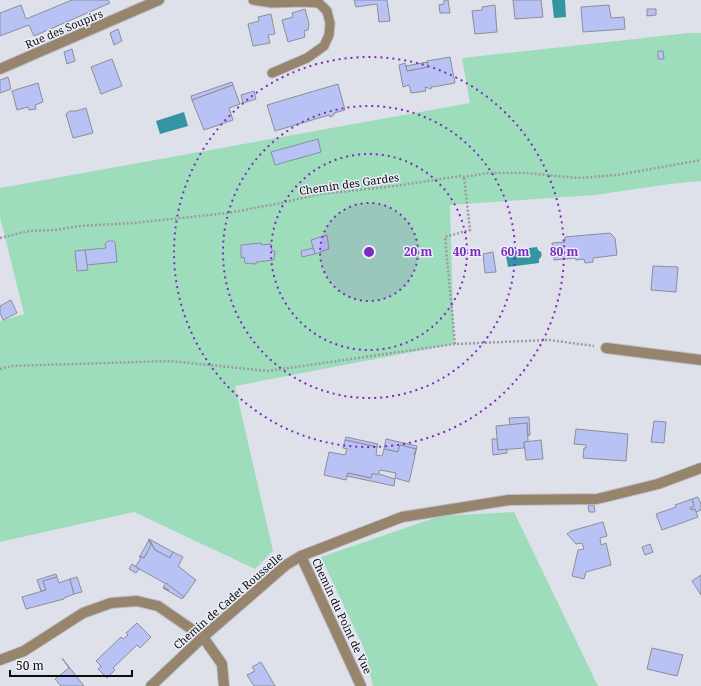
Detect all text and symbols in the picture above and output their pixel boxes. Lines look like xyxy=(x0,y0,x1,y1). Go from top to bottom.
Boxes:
street label: Rue des Soupirs xyxy=(23,5,105,52)
street label: Chemin des Gardes xyxy=(298,169,400,198)
text: 20 m xyxy=(404,243,432,260)
text: 40 m xyxy=(453,243,481,260)
text: 60 m xyxy=(501,243,529,260)
text: 80 m xyxy=(550,243,578,260)
centre of rings xyxy=(362,245,376,259)
street label: Chemin de Cadet Rousselle xyxy=(170,549,286,652)
street label: Chemin du Point de Vue xyxy=(309,555,376,676)
scale bar xyxy=(10,652,132,678)
text: 50 m xyxy=(16,657,44,674)

